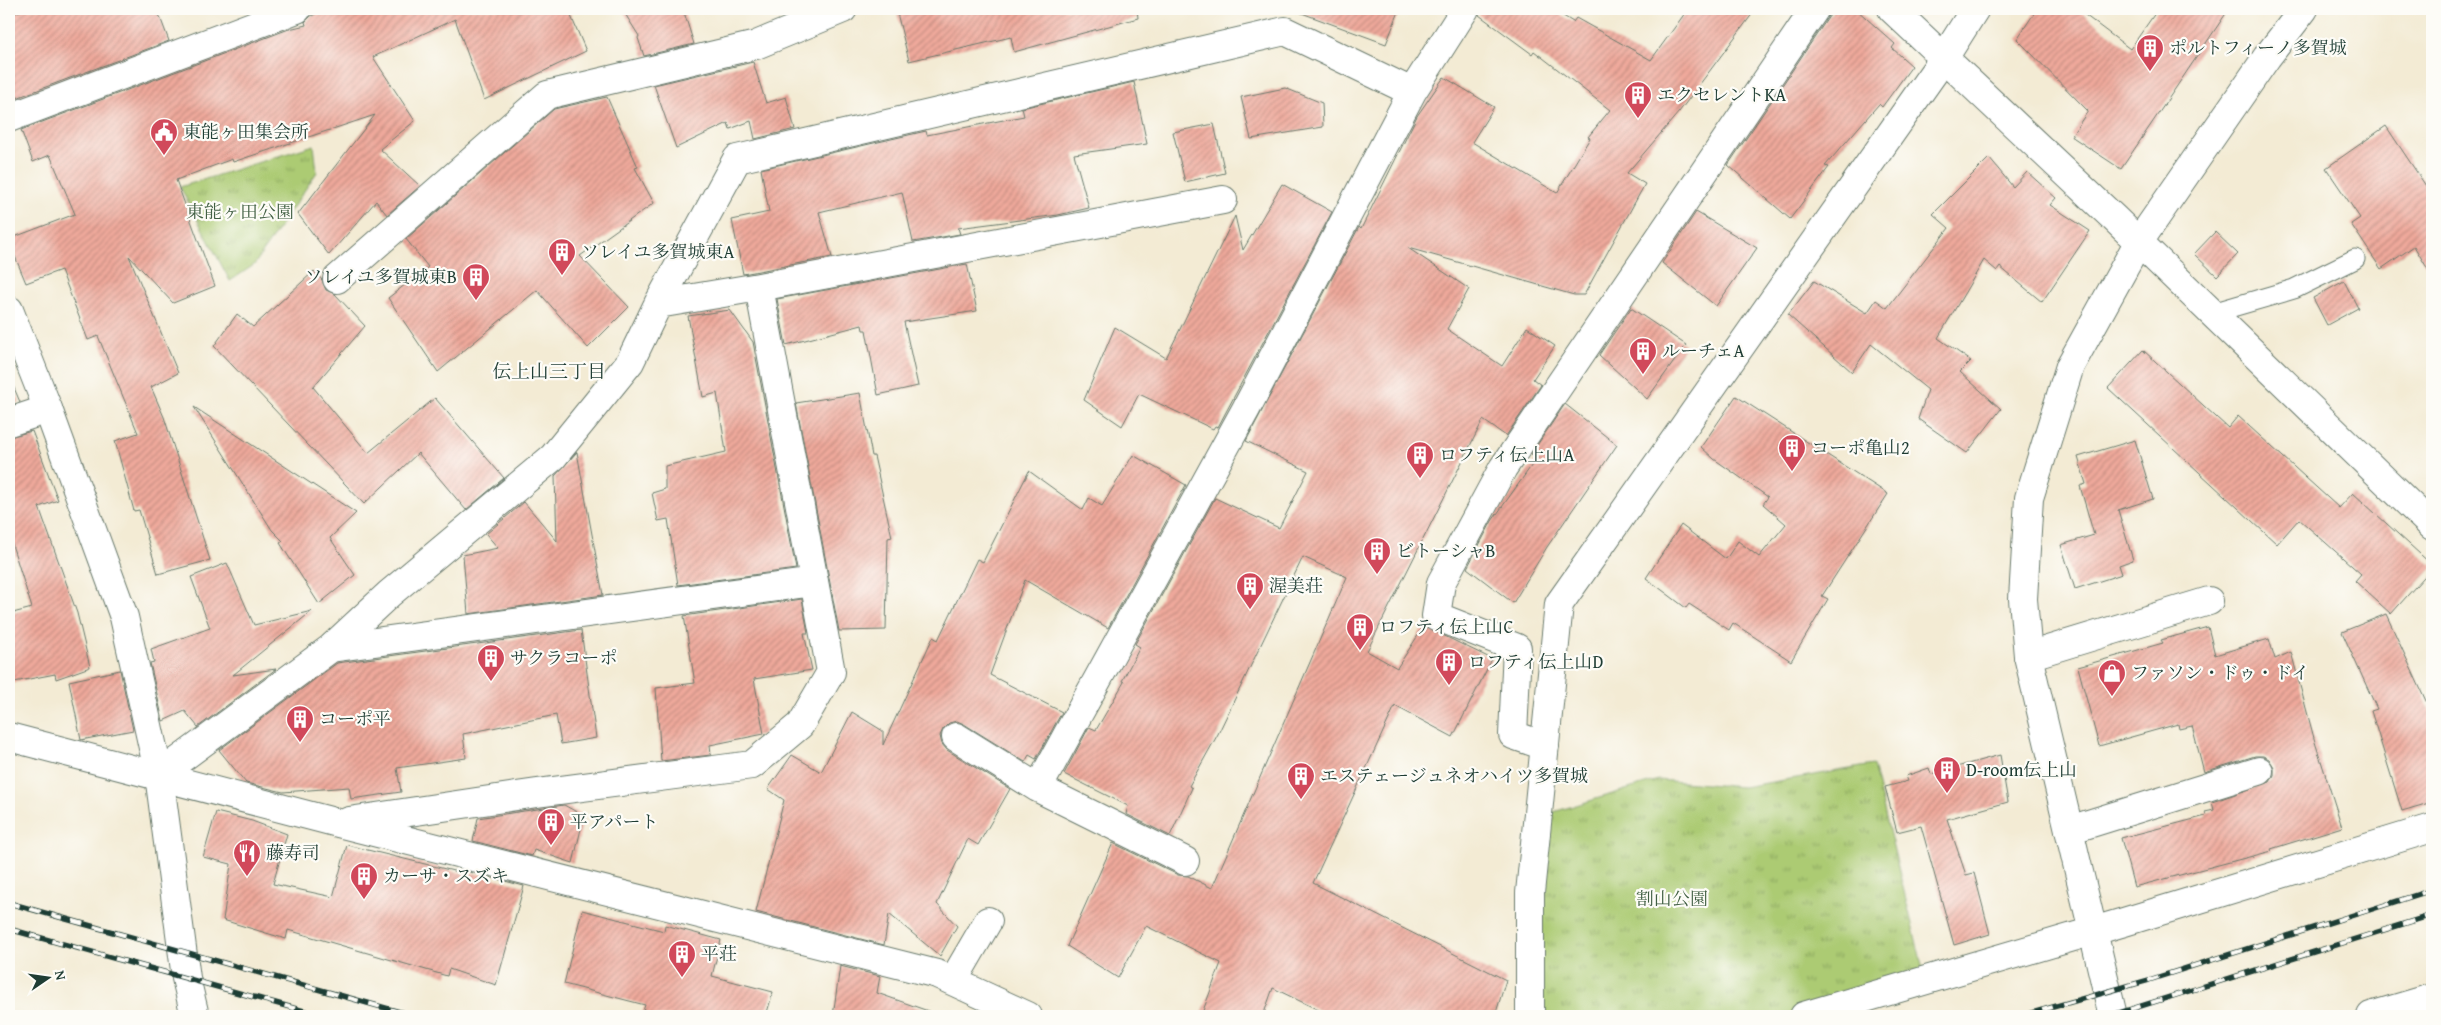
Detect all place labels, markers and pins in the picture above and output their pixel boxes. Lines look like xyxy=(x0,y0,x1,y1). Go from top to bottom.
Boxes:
building icon: ポルトフィーノ多賀城 xyxy=(2135,33,2165,72)
place label: ポルトフィーノ多賀城 xyxy=(2169,34,2347,61)
building icon: エクセレントKA xyxy=(1623,80,1653,119)
place label: エクセレントKA xyxy=(1657,81,1786,108)
public building icon: 東能ヶ田集会所 xyxy=(149,117,179,156)
place label: 東能ヶ田集会所 xyxy=(183,118,309,145)
building icon: ソレイユ多賀城東A xyxy=(547,237,577,276)
place label: ソレイユ多賀城東A xyxy=(581,238,734,265)
building icon: ソレイユ多賀城東B xyxy=(461,262,491,301)
place label: ソレイユ多賀城東B xyxy=(304,263,457,290)
building icon: ルーチェA xyxy=(1628,336,1658,375)
place label: ルーチェA xyxy=(1662,337,1744,364)
building icon: コーポ亀山2 xyxy=(1777,433,1807,472)
place label: コーポ亀山2 xyxy=(1811,434,1910,461)
building icon: ロフティ伝上山A xyxy=(1405,440,1435,479)
place label: ロフティ伝上山A xyxy=(1439,441,1575,468)
building icon: ビトーシャB xyxy=(1362,536,1392,575)
place label: ビトーシャB xyxy=(1396,537,1495,564)
building icon: 渥美荘 xyxy=(1235,571,1265,610)
place label: 渥美荘 xyxy=(1269,572,1323,599)
building icon: ロフティ伝上山C xyxy=(1345,612,1375,651)
place label: ロフティ伝上山C xyxy=(1379,613,1514,640)
building icon: サクラコーポ xyxy=(476,643,506,682)
place label: サクラコーポ xyxy=(510,644,617,671)
building icon: ロフティ伝上山D xyxy=(1434,647,1464,686)
place label: ロフティ伝上山D xyxy=(1468,648,1604,675)
shop icon: ファソン・ドゥ・ドイ xyxy=(2097,658,2127,697)
place label: ファソン・ドゥ・ドイ xyxy=(2131,659,2309,686)
building icon: コーポ平 xyxy=(285,704,315,743)
place label: コーポ平 xyxy=(319,705,391,732)
building icon: D-room伝上山 xyxy=(1932,755,1962,794)
place label: D-room伝上山 xyxy=(1966,756,2077,783)
building icon: エステェージュネオハイツ多賀城 xyxy=(1286,761,1316,800)
place label: エステェージュネオハイツ多賀城 xyxy=(1320,762,1588,789)
building icon: 平アパート xyxy=(536,807,566,846)
place label: 平アパート xyxy=(570,808,659,835)
restaurant icon: 藤寿司 xyxy=(232,838,262,877)
place label: 藤寿司 xyxy=(266,839,320,866)
building icon: カーサ・スズキ xyxy=(349,861,379,900)
place label: カーサ・スズキ xyxy=(383,862,509,889)
building icon: 平荘 xyxy=(667,939,697,978)
place label: 平荘 xyxy=(701,940,737,967)

